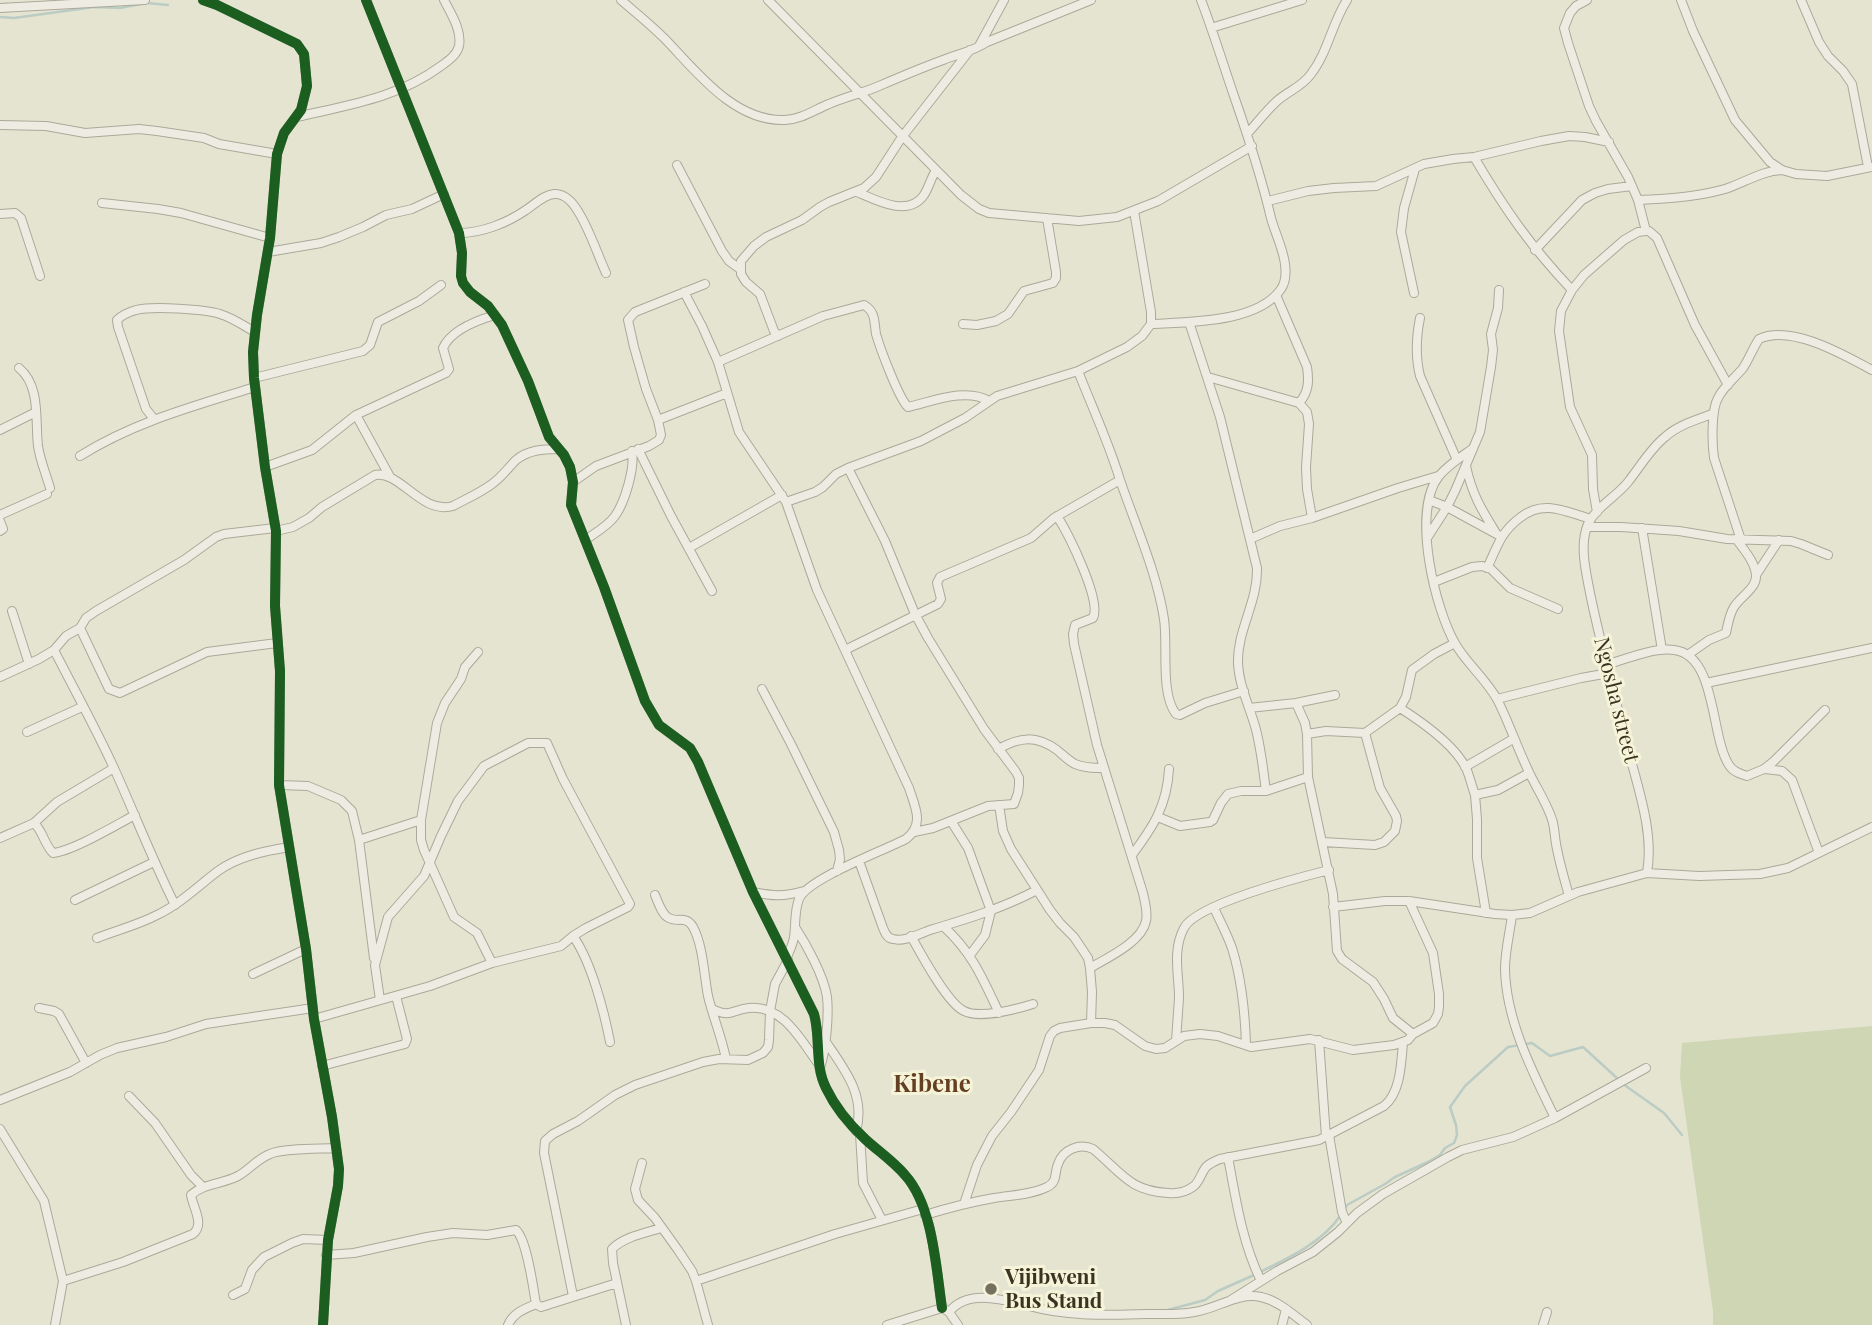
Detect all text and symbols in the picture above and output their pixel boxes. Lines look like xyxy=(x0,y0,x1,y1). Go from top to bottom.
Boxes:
street label: Ngosha street xyxy=(1588,635,1644,765)
district label: Kibene xyxy=(893,1071,971,1099)
place label: Vijibweni Bus Stand xyxy=(1005,1264,1102,1314)
marker: Vijibweni Bus Stand xyxy=(983,1281,999,1297)

